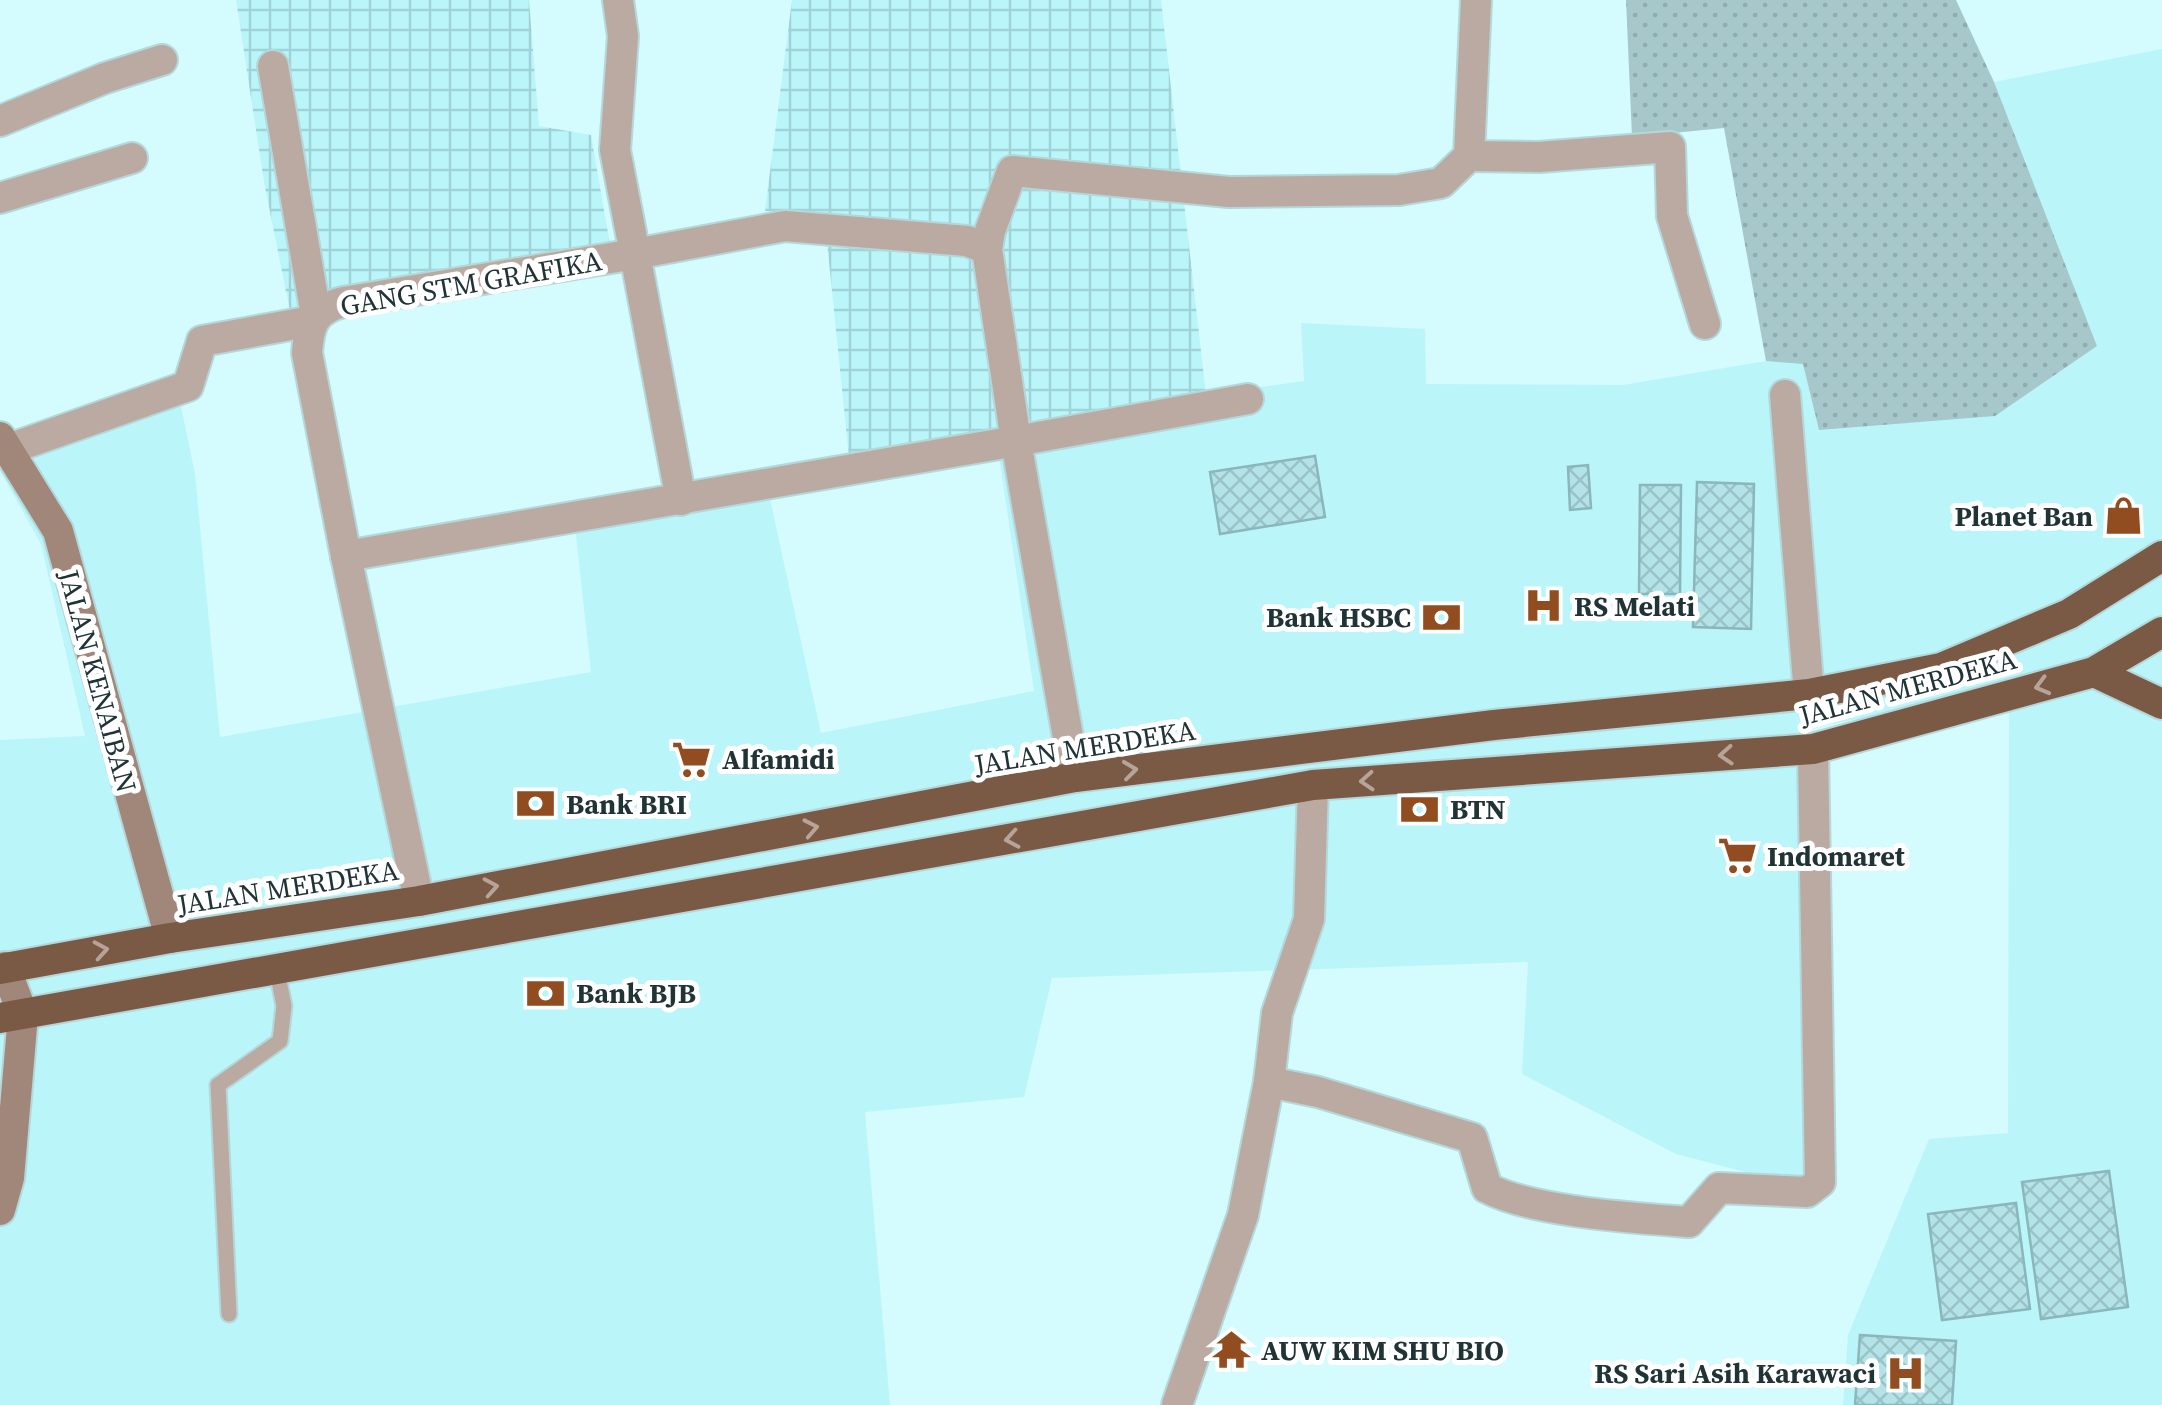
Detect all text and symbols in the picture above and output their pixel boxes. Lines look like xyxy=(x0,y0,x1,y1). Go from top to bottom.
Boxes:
street label: GANG STM GRAFIKA xyxy=(337,241,605,325)
shop icon: Planet Ban xyxy=(2102,495,2144,537)
place label: Planet Ban xyxy=(1955,497,2093,535)
street label: JALAN KENAIBAN xyxy=(50,564,146,797)
hospital icon: RS Melati xyxy=(1523,585,1565,627)
place label: RS Melati xyxy=(1574,587,1695,625)
bank icon: Bank HSBC xyxy=(1420,596,1462,638)
place label: Bank HSBC xyxy=(1266,598,1411,636)
street label: JALAN MERDEKA xyxy=(1794,640,2021,735)
one-way arrow xyxy=(2034,674,2051,695)
street label: JALAN MERDEKA xyxy=(971,711,1199,783)
supermarket icon: Alfamidi xyxy=(671,738,713,780)
place label: Alfamidi xyxy=(722,740,835,778)
one-way arrow xyxy=(1718,744,1734,766)
one-way arrow xyxy=(1123,760,1139,781)
one-way arrow xyxy=(1358,770,1374,791)
bank icon: Bank BRI xyxy=(515,783,557,825)
place label: Bank BRI xyxy=(566,785,687,823)
bank icon: BTN xyxy=(1399,788,1441,830)
place label: BTN xyxy=(1450,790,1506,828)
one-way arrow xyxy=(802,818,819,839)
one-way arrow xyxy=(1004,828,1020,849)
supermarket icon: Indomaret xyxy=(1716,835,1758,877)
place label: Indomaret xyxy=(1767,837,1906,875)
street label: JALAN MERDEKA xyxy=(174,851,402,923)
one-way arrow xyxy=(483,877,499,898)
one-way arrow xyxy=(93,940,109,961)
bank icon: Bank BJB xyxy=(525,972,567,1014)
place label: Bank BJB xyxy=(576,974,696,1012)
temple icon: AUW KIM SHU BIO xyxy=(1210,1329,1252,1371)
place label: AUW KIM SHU BIO xyxy=(1261,1331,1504,1369)
hospital icon: RS Sari Asih Karawaci xyxy=(1885,1352,1927,1394)
place label: RS Sari Asih Karawaci xyxy=(1594,1354,1876,1392)

